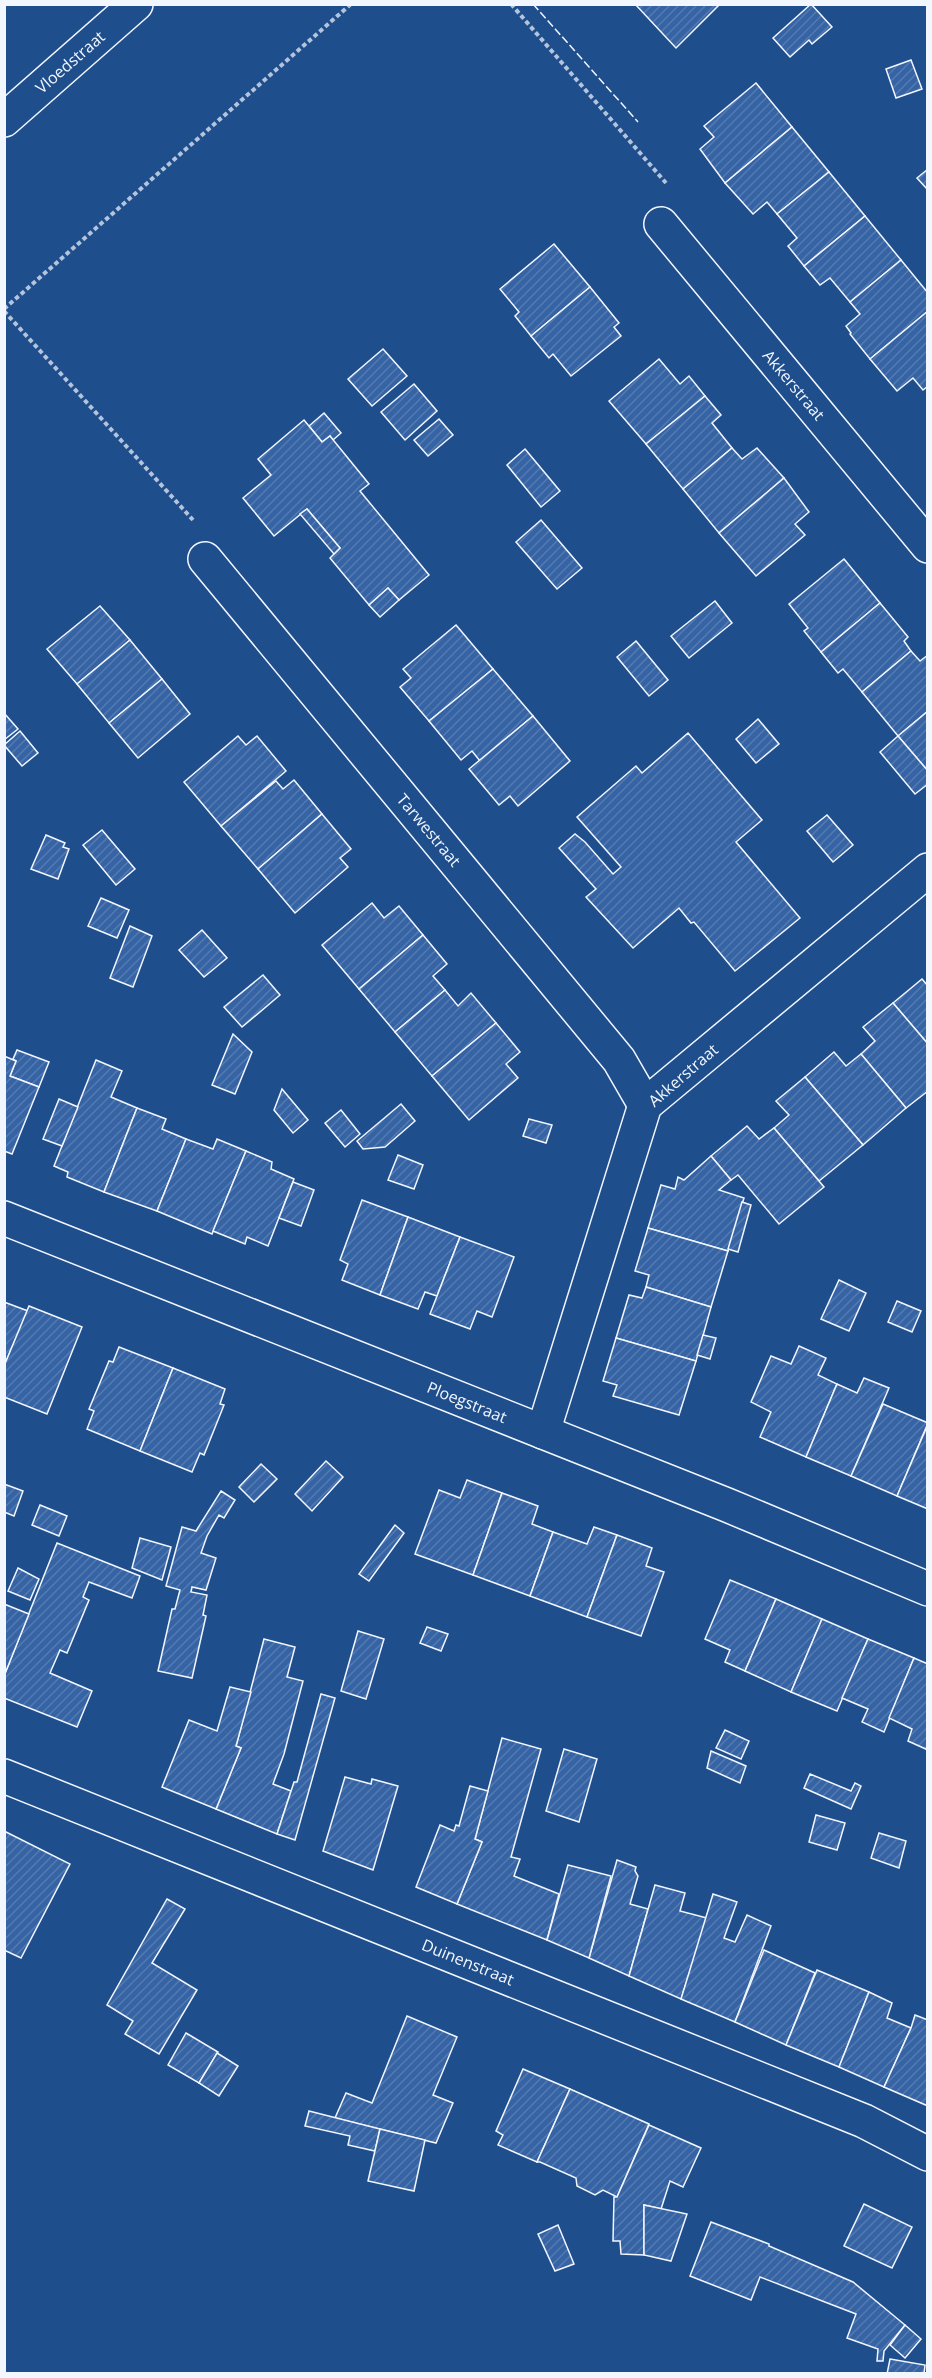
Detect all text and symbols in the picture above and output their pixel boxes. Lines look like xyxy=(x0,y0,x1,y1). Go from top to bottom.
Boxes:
street label: Vloedstraat xyxy=(31,26,110,98)
street label: Akkerstraat xyxy=(758,345,830,425)
street label: Tarwestraat xyxy=(392,789,466,871)
street label: Akkerstraat xyxy=(643,1038,723,1111)
street label: Ploegstraat xyxy=(424,1376,510,1428)
street label: Duinenstraat xyxy=(419,1934,518,1991)

